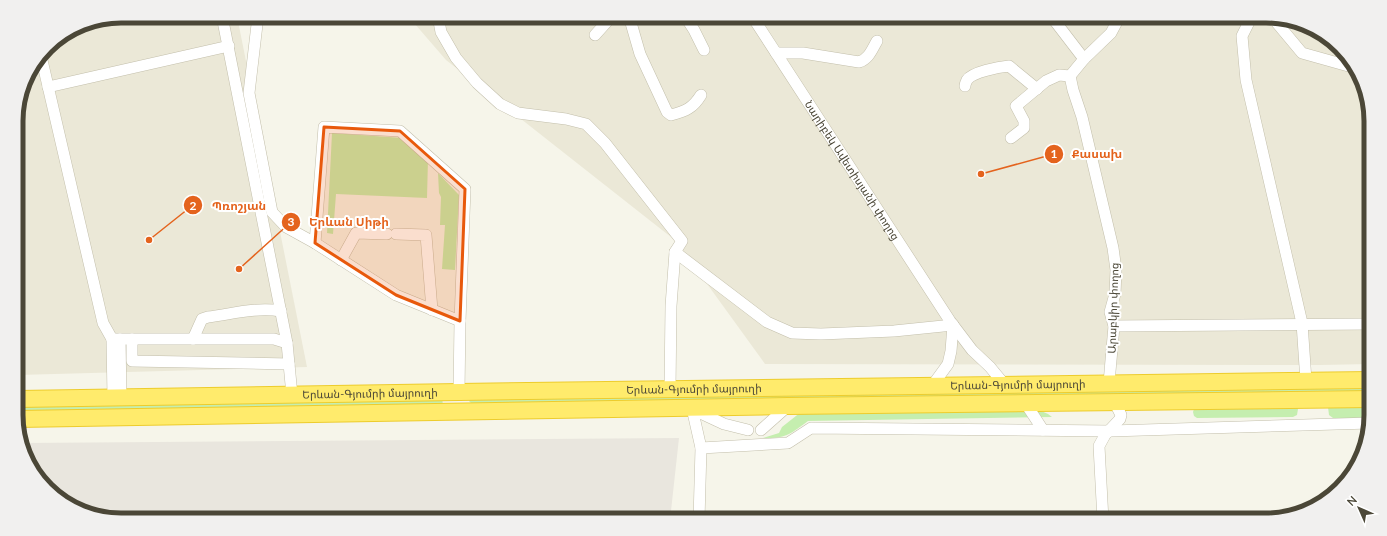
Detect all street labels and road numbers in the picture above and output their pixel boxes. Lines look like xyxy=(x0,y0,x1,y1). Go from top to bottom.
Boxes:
street label: Նարիբեկ Ավետիսյանի փողոց xyxy=(803,98,903,243)
street label: Արաբկիր փողոց xyxy=(1104,262,1122,354)
street label: Երևան-Գյումրի մայրուղի xyxy=(950,377,1086,392)
street label: Երևան-Գյումրի մայրուղի xyxy=(626,381,762,397)
street label: Երևան-Գյումրի մայրուղի xyxy=(302,385,438,401)

